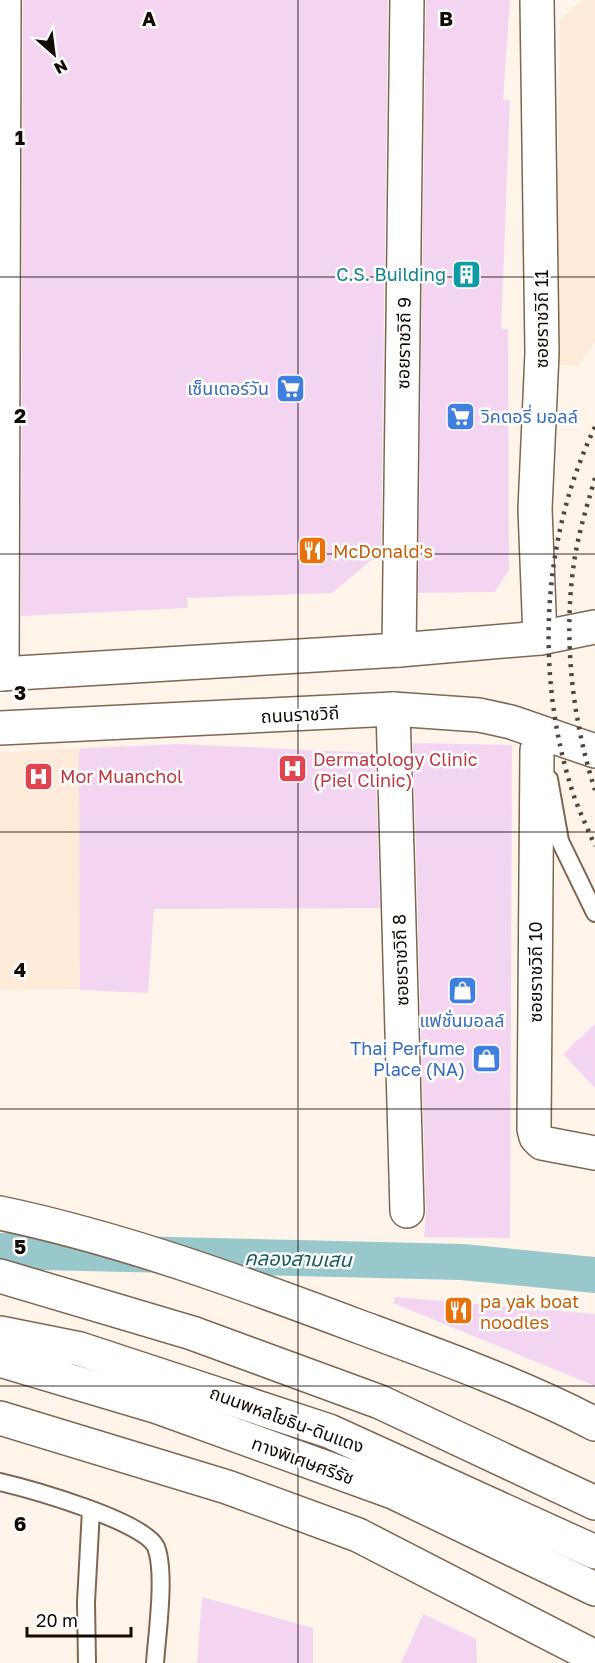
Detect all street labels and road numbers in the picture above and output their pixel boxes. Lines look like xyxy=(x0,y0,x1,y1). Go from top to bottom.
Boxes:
street label: ซอยราชวิถี 11 xyxy=(530,269,552,368)
street label: ซอยราชวิถี 9 xyxy=(391,297,415,389)
street label: ถนนราชวิถี xyxy=(260,701,340,727)
street label: ซอยราชวิถี 8 xyxy=(387,914,413,1006)
street label: ซอยราชวิถี 10 xyxy=(524,921,546,1023)
street label: ถนนพหลโยธิน-ดินแดง xyxy=(207,1381,367,1457)
street label: ทางพิเศษศรีรัช xyxy=(249,1431,357,1489)

